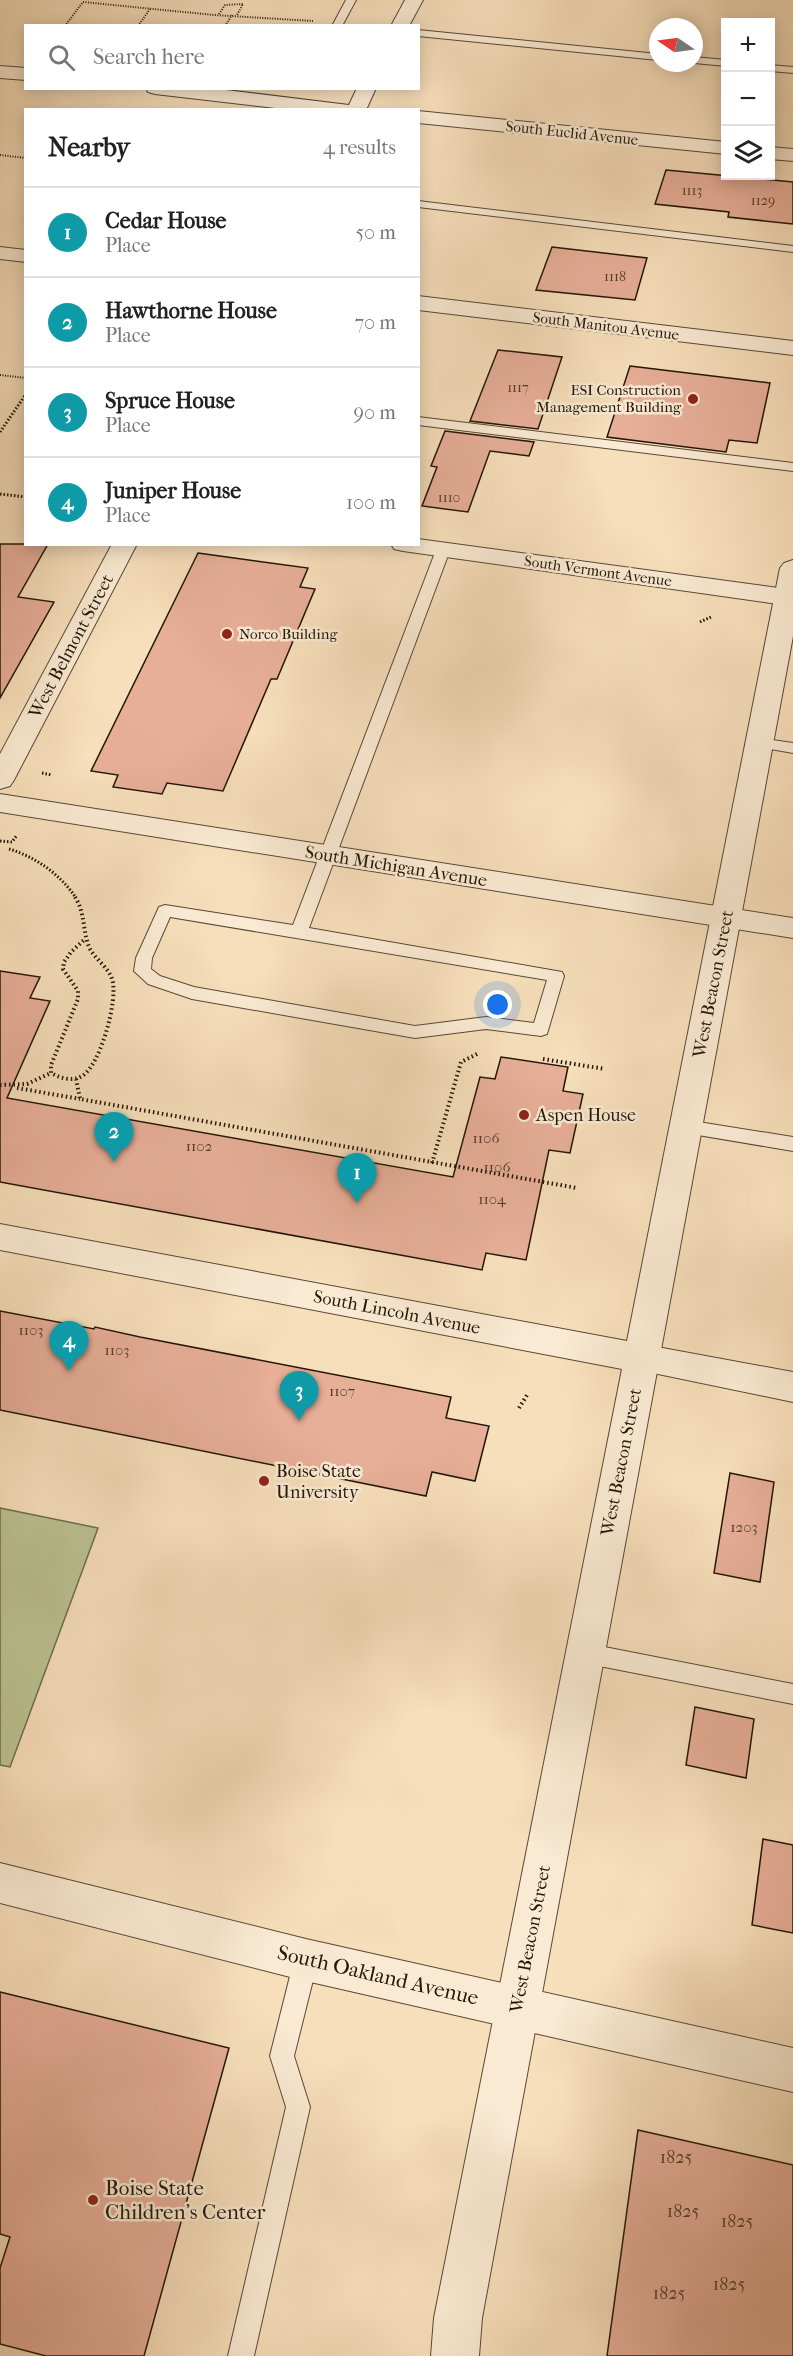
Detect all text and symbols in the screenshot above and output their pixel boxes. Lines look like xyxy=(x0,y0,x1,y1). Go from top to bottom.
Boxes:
north arrow xyxy=(649,18,703,72)
map controls xyxy=(721,18,775,180)
button: + xyxy=(721,18,775,72)
search box xyxy=(24,24,420,90)
icon: search xyxy=(45,41,78,74)
text: Search here xyxy=(93,44,205,70)
button: − xyxy=(721,72,775,126)
street label: South Euclid Avenue xyxy=(505,117,640,149)
button: layers xyxy=(721,126,775,180)
text: Nearby xyxy=(48,132,130,163)
text: 4 results xyxy=(323,136,396,159)
house number: 1113 xyxy=(682,182,702,199)
house number: 1129 xyxy=(751,192,775,209)
text: Cedar House xyxy=(105,208,226,234)
text: 1 xyxy=(64,221,71,244)
text: 50 m xyxy=(355,221,396,244)
text: Place xyxy=(105,234,151,257)
house number: 1118 xyxy=(604,268,626,285)
text: Hawthorne House xyxy=(105,298,277,324)
street label: South Manitou Avenue xyxy=(532,308,681,344)
text: 2 xyxy=(62,311,73,334)
text: 70 m xyxy=(354,311,396,334)
text: Place xyxy=(105,324,151,347)
house number: 1117 xyxy=(507,379,529,396)
place label: ESI Construction Management Building xyxy=(536,381,682,416)
text: Spruce House xyxy=(105,388,235,414)
marker: ESI Construction Management Building xyxy=(686,392,700,406)
text: 3 xyxy=(63,401,72,424)
text: 90 m xyxy=(354,401,396,424)
text: Place xyxy=(105,414,151,437)
text: Juniper House xyxy=(105,478,241,504)
house number: 1110 xyxy=(438,489,460,506)
text: 4 xyxy=(62,491,73,514)
text: 100 m xyxy=(346,491,396,514)
text: Place xyxy=(105,504,151,527)
street label: South Vermont Avenue xyxy=(523,552,674,590)
street label: West Belmont Street xyxy=(24,570,118,723)
place label: Norco Building xyxy=(239,625,338,643)
marker: Norco Building xyxy=(220,627,234,641)
street label: South Michigan Avenue xyxy=(303,842,489,891)
street label: West Beacon Street xyxy=(689,908,738,1061)
your location xyxy=(483,990,512,1019)
place label: Aspen House xyxy=(535,1105,636,1126)
marker: Aspen House xyxy=(517,1108,531,1122)
pin: 2 xyxy=(94,1112,134,1162)
house number: 1106 xyxy=(472,1129,500,1147)
house number: 1102 xyxy=(186,1137,213,1155)
pin: 1 xyxy=(338,1154,376,1203)
house number: 1106 xyxy=(483,1158,511,1176)
house number: 1104 xyxy=(478,1190,507,1208)
street label: South Lincoln Avenue xyxy=(312,1286,482,1339)
house number: 1103 xyxy=(18,1321,44,1339)
pin: 4 xyxy=(50,1322,88,1371)
house number: 1103 xyxy=(104,1341,130,1359)
pin: 3 xyxy=(280,1372,318,1421)
house number: 1107 xyxy=(329,1382,355,1400)
street label: West Beacon Street xyxy=(597,1386,646,1539)
place label: Boise State University xyxy=(276,1461,361,1503)
marker: Boise State University xyxy=(257,1474,271,1488)
house number: 1203 xyxy=(730,1518,758,1536)
street label: West Beacon Street xyxy=(506,1863,555,2016)
street label: South Oakland Avenue xyxy=(275,1940,481,2010)
house number: 1825 xyxy=(660,2147,692,2168)
place label: Boise State Children's Center xyxy=(105,2176,266,2224)
marker: Boise State Children's Center xyxy=(86,2193,100,2207)
house number: 1825 xyxy=(667,2201,699,2222)
house number: 1825 xyxy=(721,2211,753,2232)
house number: 1825 xyxy=(713,2274,745,2295)
house number: 1825 xyxy=(653,2283,685,2304)

